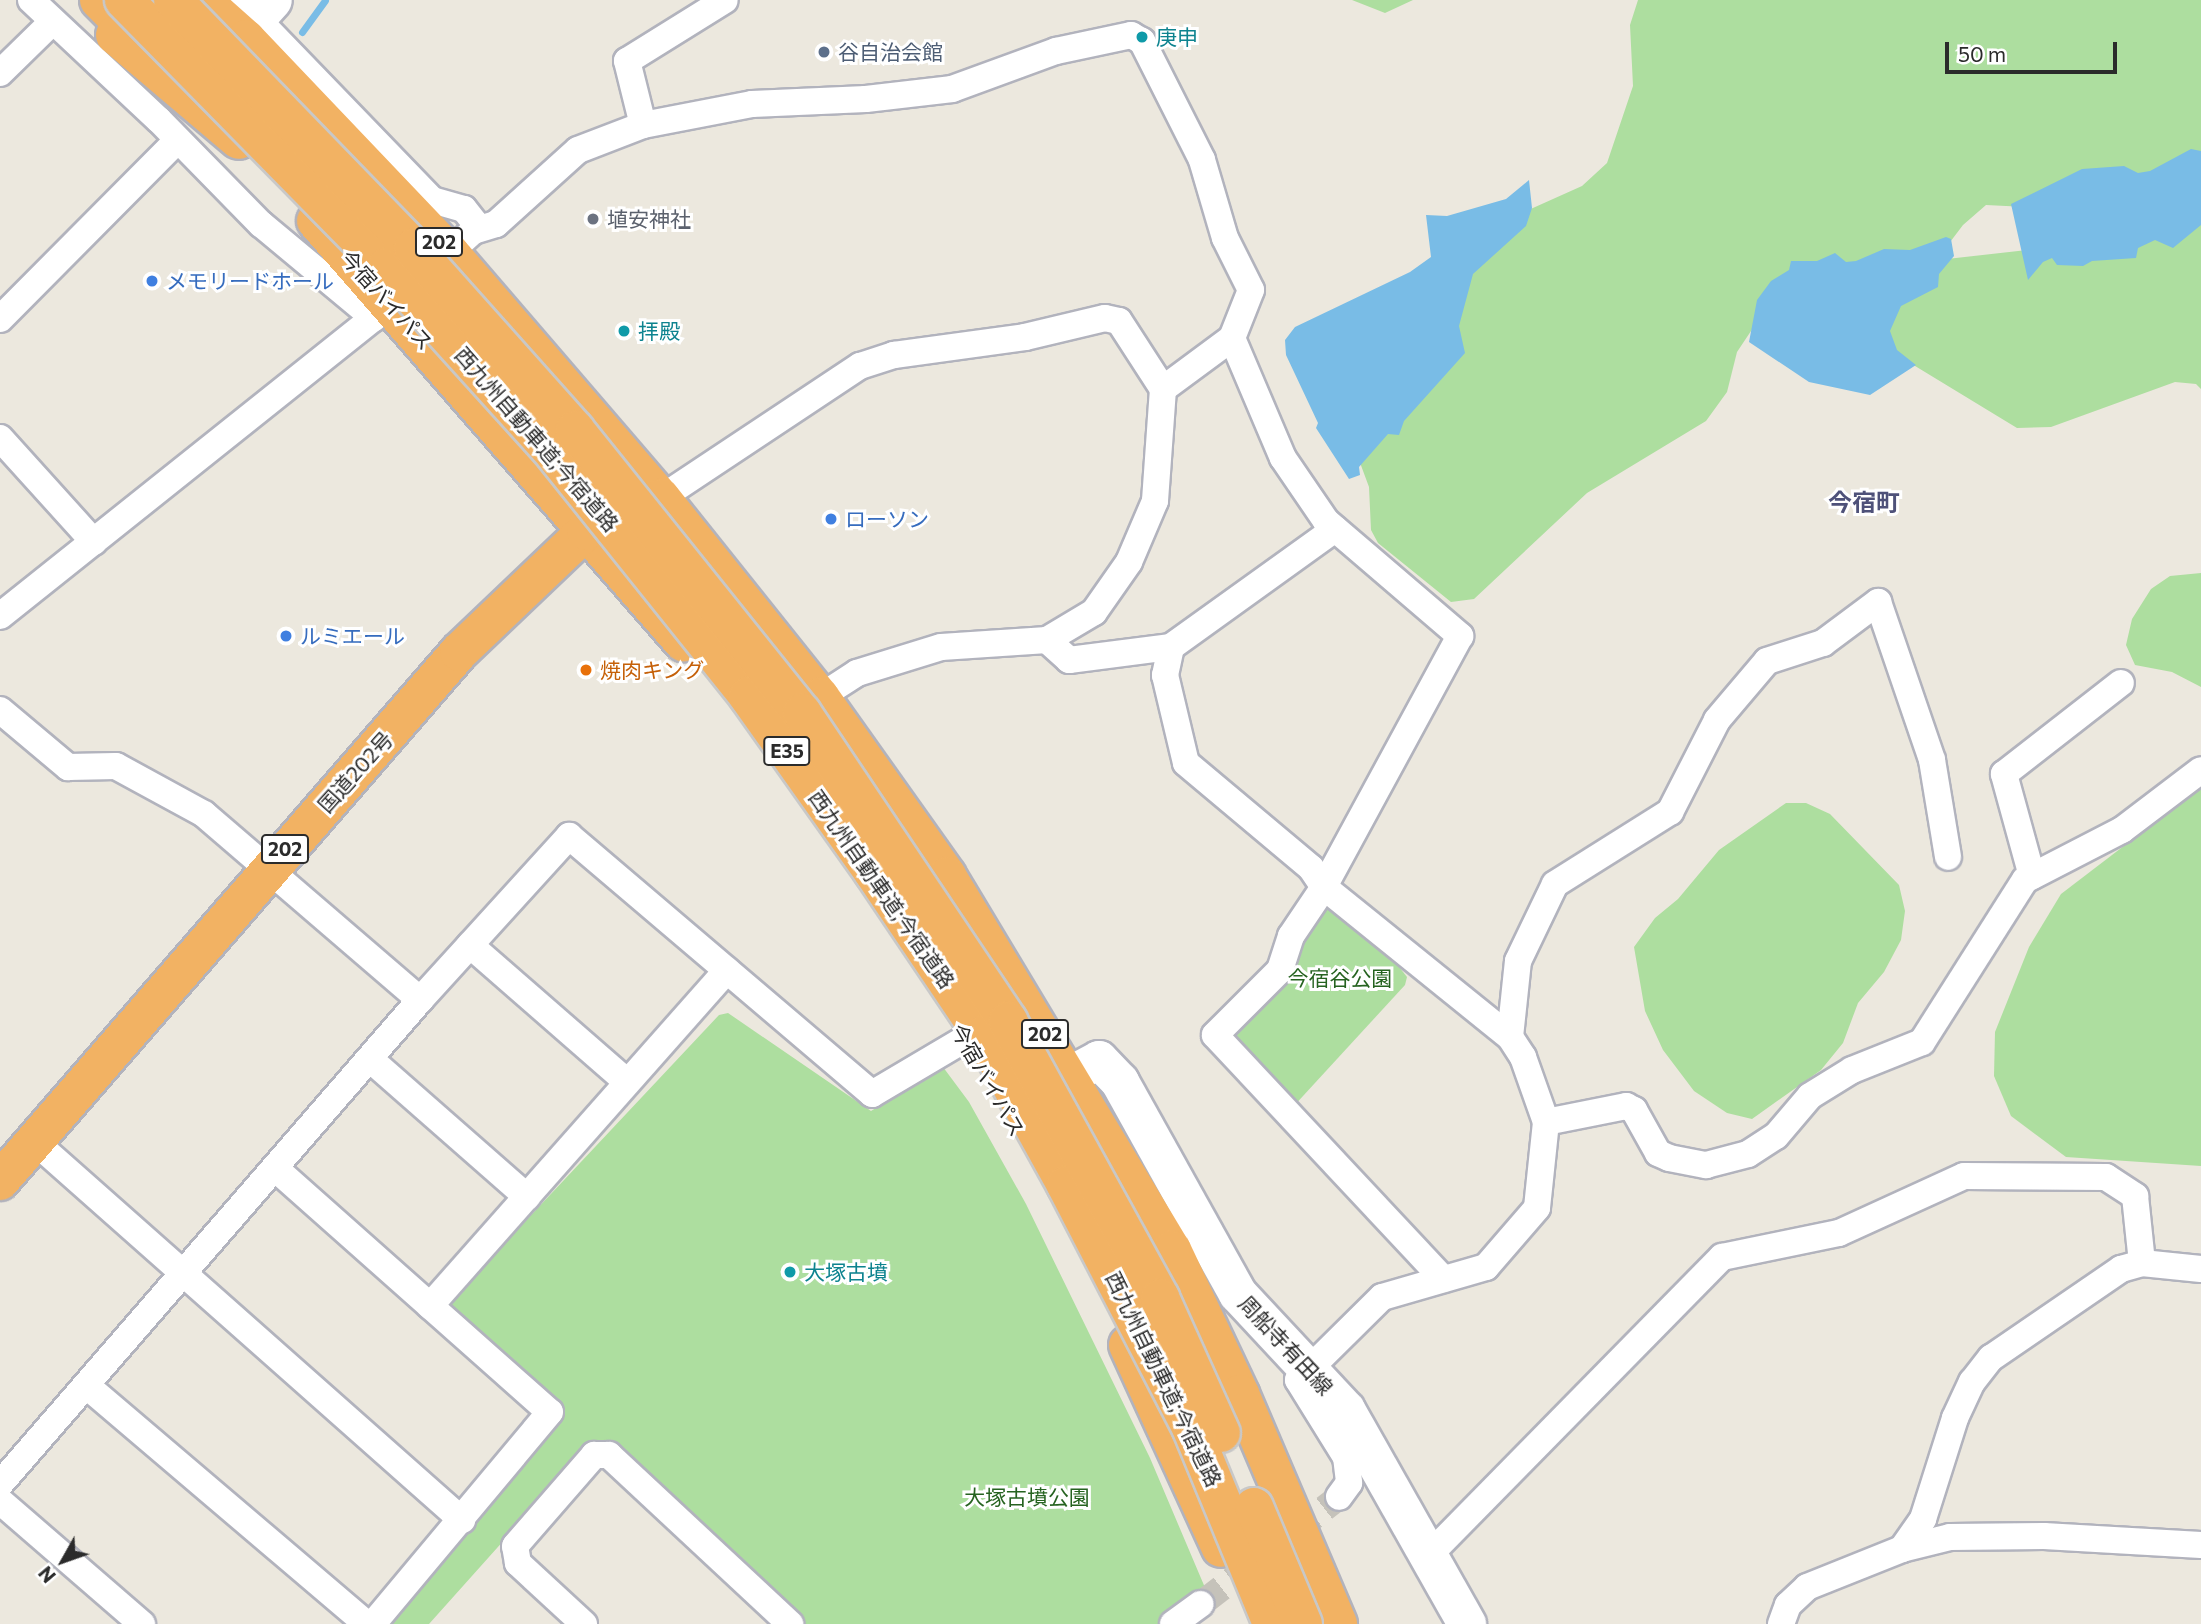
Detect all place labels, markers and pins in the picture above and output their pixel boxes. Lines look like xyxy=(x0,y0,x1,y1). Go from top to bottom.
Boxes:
place label: 庚申 xyxy=(1156,24,1198,50)
marker: 庚申 xyxy=(1134,29,1150,45)
place label: 谷自治会館 xyxy=(838,39,943,65)
marker: 谷自治会館 xyxy=(816,44,832,60)
place label: 埴安神社 xyxy=(607,206,691,232)
marker: 埴安神社 xyxy=(585,211,601,227)
place label: メモリードホール xyxy=(166,268,334,294)
marker: メモリードホール xyxy=(144,273,160,289)
place label: 拝殿 xyxy=(638,318,680,344)
marker: 拝殿 xyxy=(616,323,632,339)
place label: ローソン xyxy=(845,506,929,532)
marker: ローソン xyxy=(823,511,839,527)
place label: ルミエール xyxy=(300,623,405,649)
marker: ルミエール xyxy=(278,628,294,644)
place label: 焼肉キング xyxy=(600,657,705,683)
marker: 焼肉キング xyxy=(578,662,594,678)
place label: 大塚古墳 xyxy=(804,1259,888,1285)
marker: 大塚古墳 xyxy=(782,1264,798,1280)

